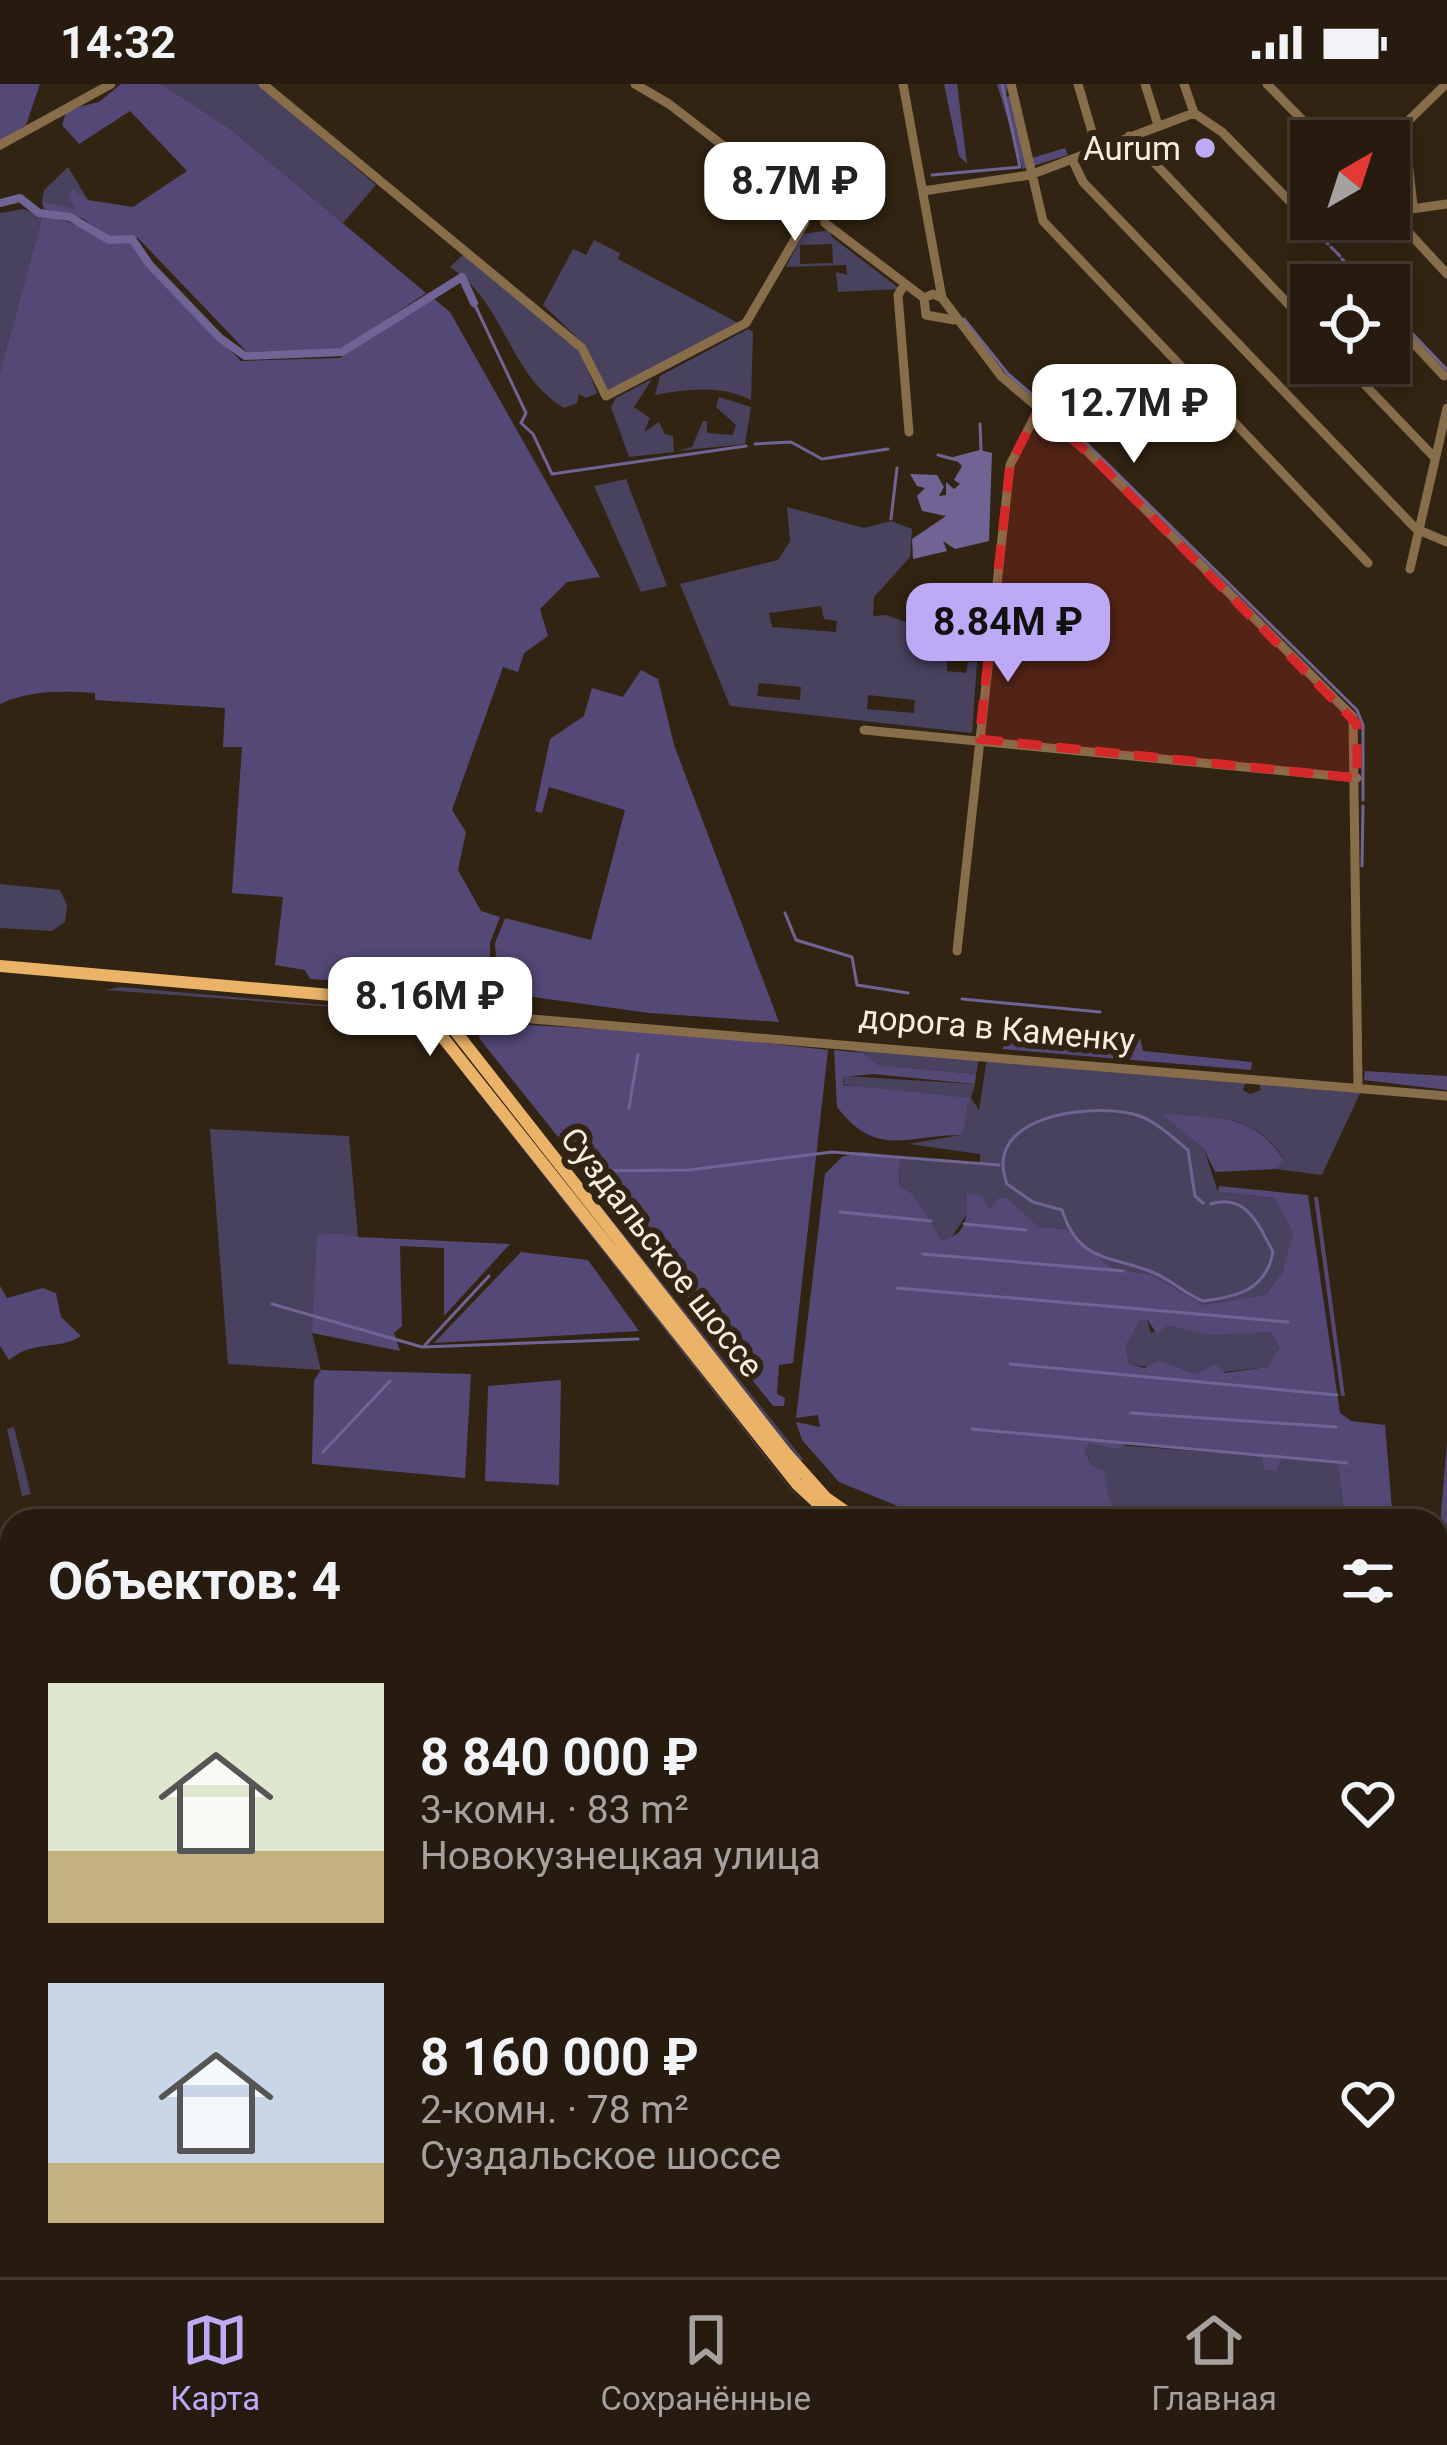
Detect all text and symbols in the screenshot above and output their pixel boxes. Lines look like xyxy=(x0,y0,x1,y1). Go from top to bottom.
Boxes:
text: 14:32 xyxy=(60,16,176,69)
north arrow xyxy=(1290,120,1410,240)
map controls xyxy=(1290,120,1410,384)
place label: Aurum xyxy=(1083,129,1181,168)
marker: Aurum xyxy=(1192,135,1218,161)
pin: 8.7M ₽ xyxy=(697,142,893,244)
text: 8.7M ₽ xyxy=(731,158,859,204)
button: locate xyxy=(1290,264,1410,384)
pin: 12.7M ₽ xyxy=(1023,364,1245,466)
text: 12.7M ₽ xyxy=(1059,380,1209,426)
pin: 8.84M ₽ xyxy=(897,583,1119,685)
text: 8.84M ₽ xyxy=(933,599,1083,645)
pin: 8.16M ₽ xyxy=(319,957,541,1059)
text: 8.16M ₽ xyxy=(355,973,505,1019)
street label: дорога в Каменку xyxy=(857,997,1137,1060)
street label: Суздальское шоссе xyxy=(553,1120,771,1384)
icon: filters xyxy=(1335,1548,1401,1614)
text: Объектов: 4 xyxy=(48,1552,341,1611)
text: 8 840 000 ₽ xyxy=(420,1728,699,1787)
icon: home xyxy=(144,1731,288,1875)
icon: heart xyxy=(1335,1770,1401,1836)
text: 3-комн. · 83 m² xyxy=(420,1787,689,1833)
text: Новокузнецкая улица xyxy=(420,1833,821,1879)
text: 8 160 000 ₽ xyxy=(420,2028,699,2087)
icon: home xyxy=(144,2031,288,2175)
icon: heart xyxy=(1335,2070,1401,2136)
text: 2-комн. · 78 m² xyxy=(420,2087,689,2133)
text: Суздальское шоссе xyxy=(420,2133,781,2179)
tab: Карта xyxy=(170,2307,260,2418)
tab: Сохранённые xyxy=(600,2307,811,2418)
tab: Главная xyxy=(1151,2307,1277,2418)

